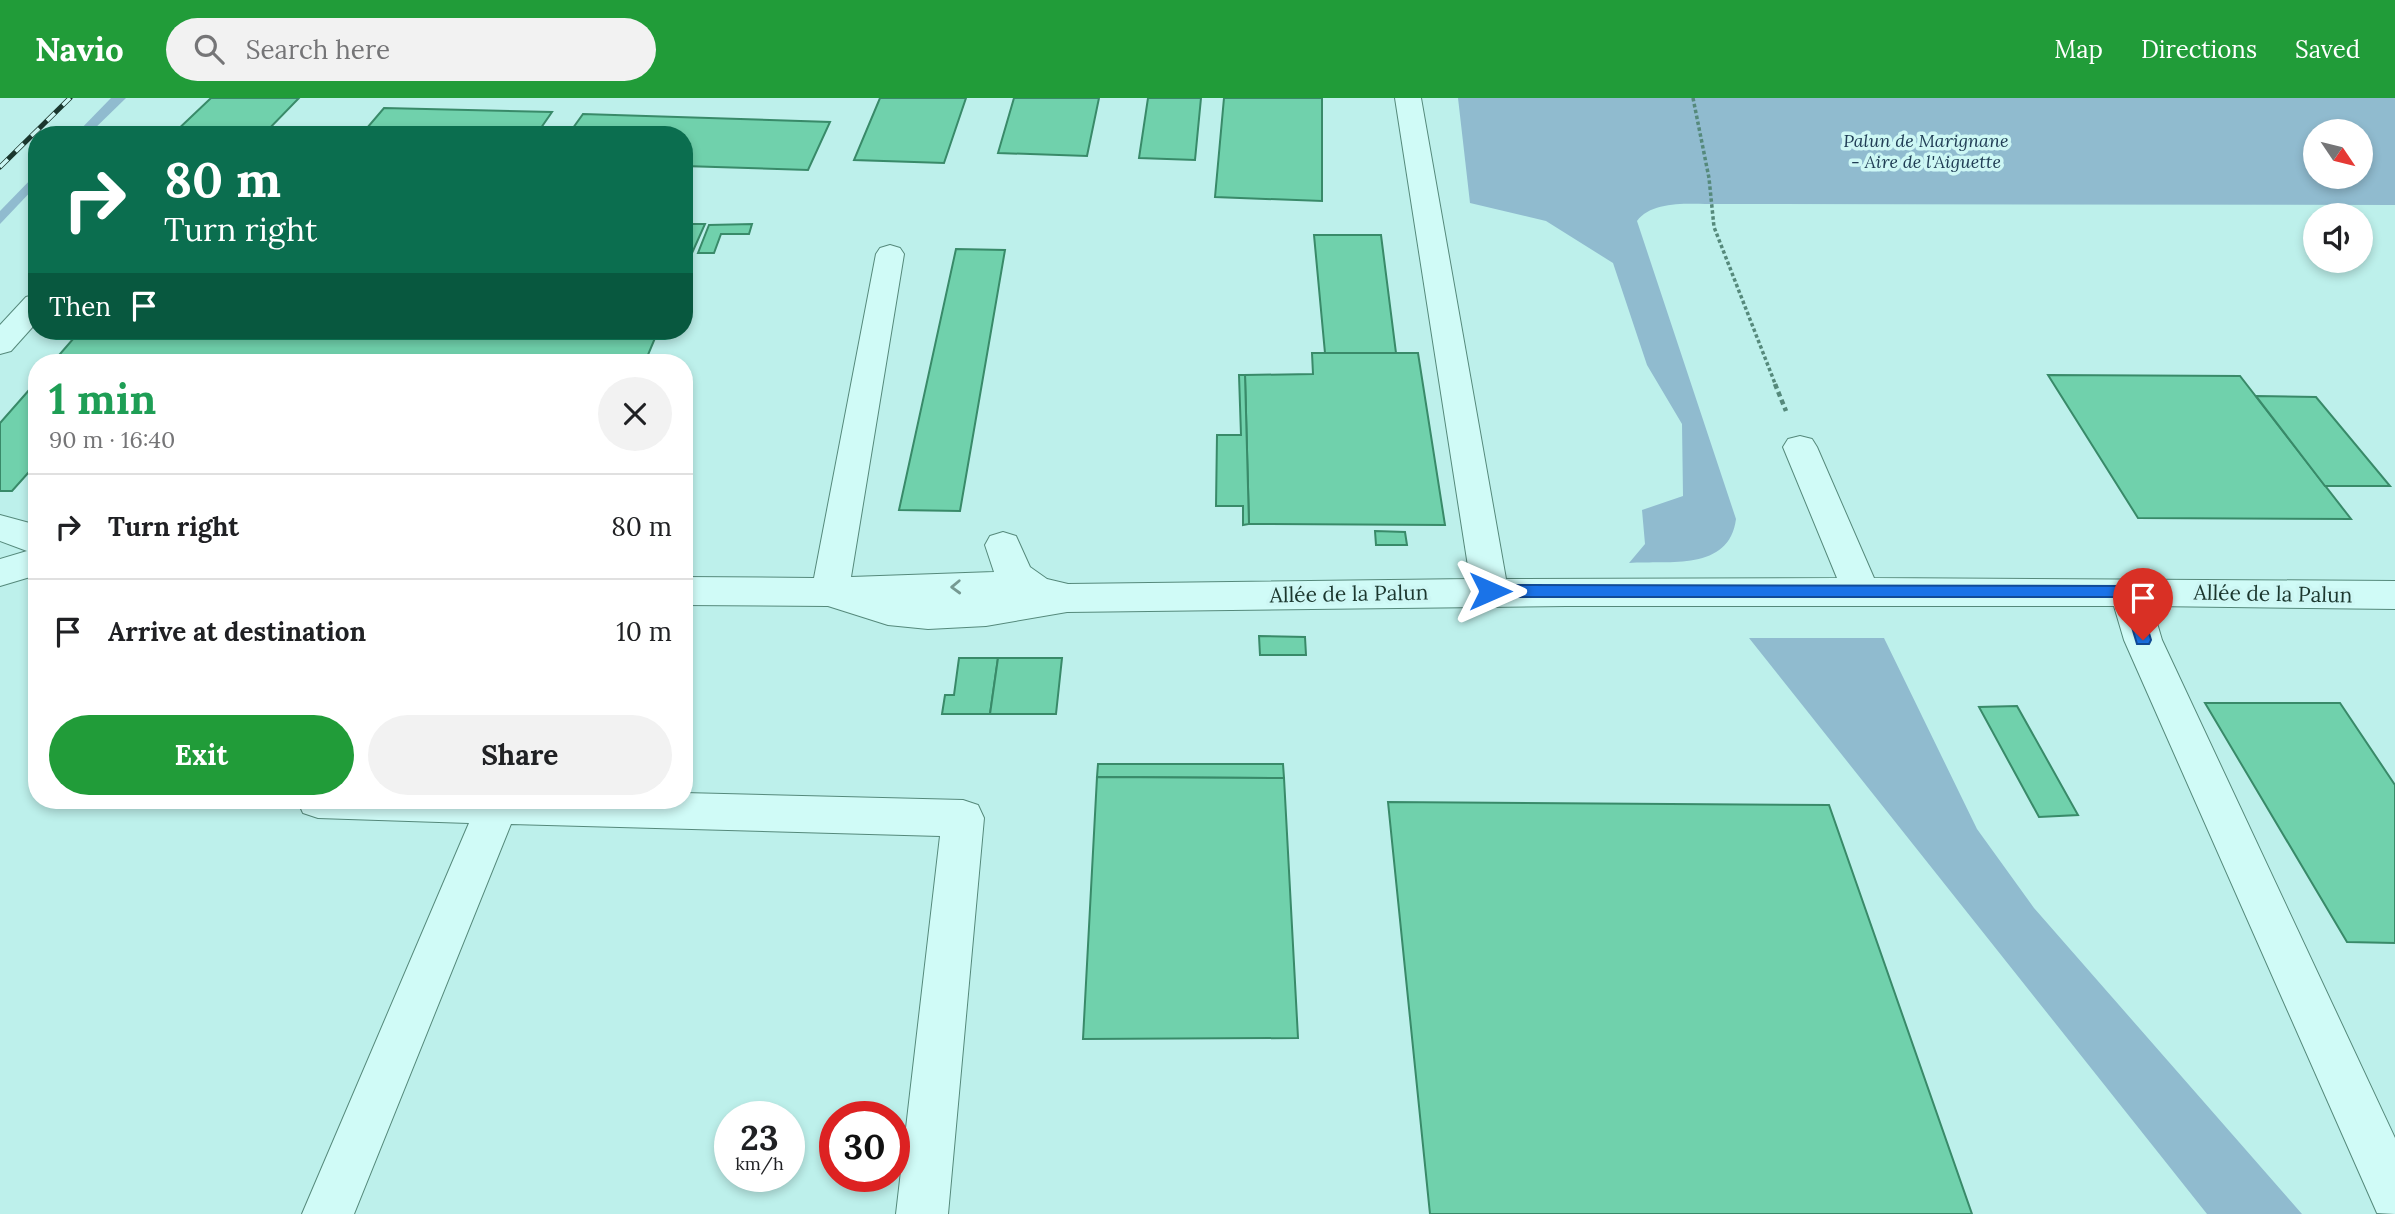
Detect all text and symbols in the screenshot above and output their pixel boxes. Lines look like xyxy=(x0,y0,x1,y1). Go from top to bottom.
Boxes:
search box xyxy=(166,18,656,81)
text: Navio xyxy=(35,28,124,70)
icon: search xyxy=(190,30,228,68)
text: Search here xyxy=(246,33,390,66)
text: Map xyxy=(2054,34,2103,65)
text: Directions xyxy=(2141,34,2257,65)
text: Saved xyxy=(2295,34,2360,65)
north arrow xyxy=(2303,119,2373,189)
map controls xyxy=(2303,119,2373,273)
park label: Palun de Marignane - Aire de l'Aiguette xyxy=(1843,129,2009,173)
text: 80 m xyxy=(164,148,281,210)
icon: right xyxy=(49,154,140,245)
button: sound xyxy=(2303,203,2373,273)
text: Turn right xyxy=(164,209,317,250)
icon: arrive xyxy=(125,287,163,325)
text: Then xyxy=(49,290,111,323)
text: 1 min xyxy=(49,372,156,426)
button: close xyxy=(598,377,672,451)
text: 90 m · 16:40 xyxy=(49,425,175,454)
icon: right xyxy=(49,508,87,546)
text: Turn right xyxy=(108,510,239,543)
text: 80 m xyxy=(611,510,672,543)
position arrow xyxy=(1453,554,1527,628)
pin xyxy=(2113,568,2173,640)
one-way arrow xyxy=(950,579,961,594)
street label: Allée de la Palun xyxy=(1268,579,1429,608)
icon: arrive xyxy=(2124,579,2162,617)
street label: Allée de la Palun xyxy=(2192,579,2353,608)
icon: arrive xyxy=(49,613,87,651)
text: Arrive at destination xyxy=(108,615,366,648)
text: 10 m xyxy=(616,615,672,648)
button: Exit xyxy=(49,715,354,795)
button: Share xyxy=(368,715,672,795)
speed limit sign: 30 xyxy=(819,1101,910,1192)
text: 23 xyxy=(740,1115,779,1160)
text: km/h xyxy=(735,1152,784,1175)

